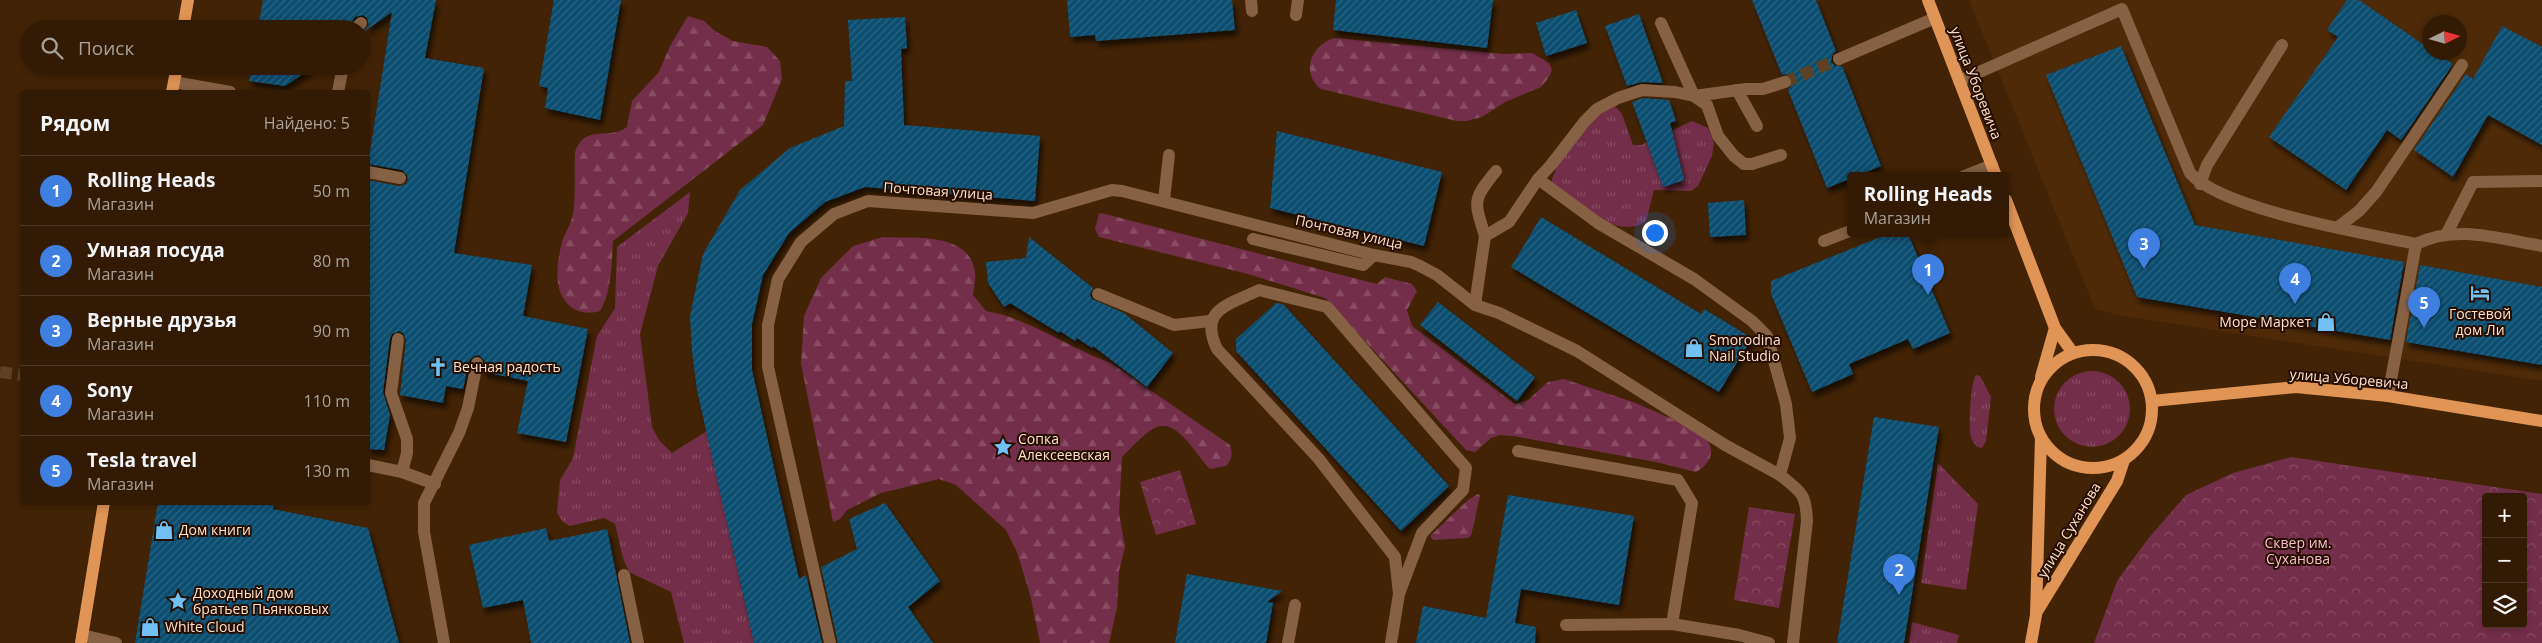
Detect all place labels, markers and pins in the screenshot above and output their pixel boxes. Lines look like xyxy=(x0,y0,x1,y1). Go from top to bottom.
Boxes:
pin: 3 xyxy=(2128,228,2160,269)
pin: 1 xyxy=(1912,254,1944,295)
pin: 4 xyxy=(2279,263,2311,304)
hotel icon: Гостевой дом Ли xyxy=(2469,282,2491,304)
pin: 5 xyxy=(2408,287,2440,328)
place label: Гостевой дом Ли xyxy=(2449,304,2511,339)
shop icon: Море Маркет xyxy=(2315,311,2337,333)
place label: Море Маркет xyxy=(2219,312,2311,331)
place label: Smorodina Nail Studio xyxy=(1709,330,1781,365)
shop icon: Smorodina Nail Studio xyxy=(1683,337,1705,359)
church icon: Вечная радость xyxy=(427,356,449,378)
place label: Вечная радость xyxy=(453,357,561,376)
place label: Сопка Алексеевская xyxy=(1018,429,1110,464)
place icon: Сопка Алексеевская xyxy=(992,436,1014,458)
shop icon: Дом книги xyxy=(153,519,175,541)
place label: Дом книги xyxy=(179,520,251,539)
pin: 2 xyxy=(1883,554,1915,595)
place label: Доходный дом братьев Пьянковых xyxy=(193,583,330,618)
place icon: Доходный дом братьев Пьянковых xyxy=(167,590,189,612)
shop icon: White Cloud xyxy=(139,616,161,638)
place label: White Cloud xyxy=(165,617,244,636)

